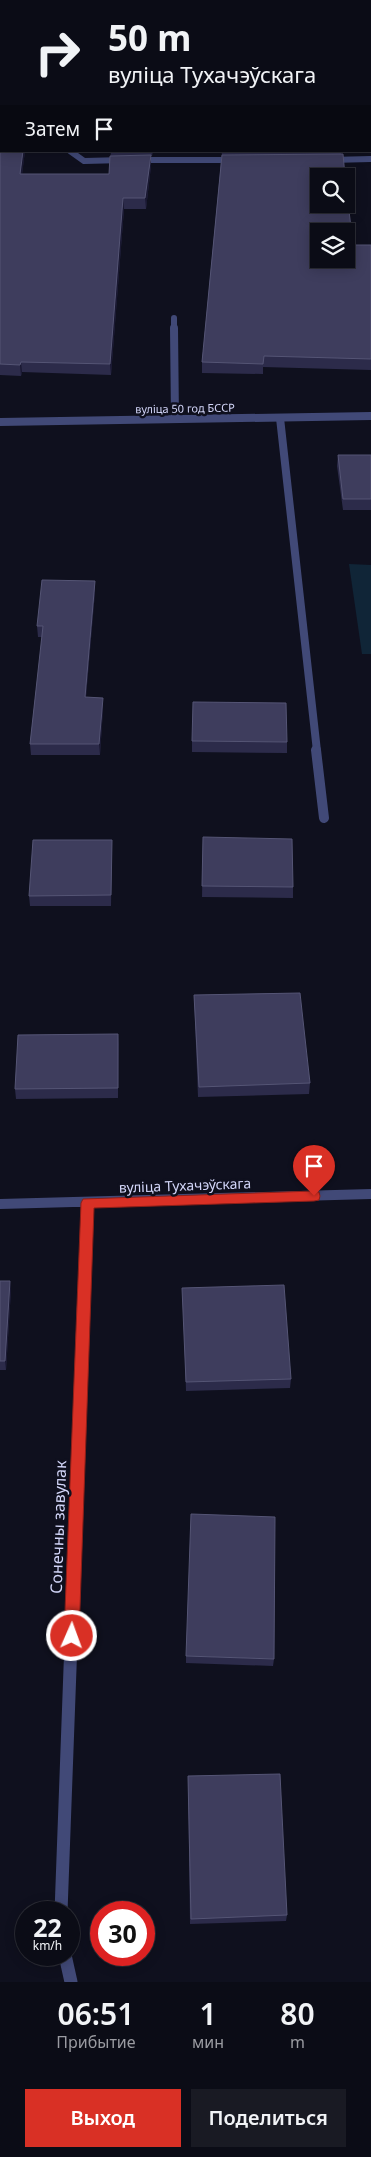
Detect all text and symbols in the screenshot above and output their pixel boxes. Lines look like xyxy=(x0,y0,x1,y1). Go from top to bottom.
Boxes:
text: 50 m xyxy=(108,14,191,61)
icon: right xyxy=(25,20,90,85)
text: вуліца Тухачэўскага xyxy=(108,59,316,89)
icon: arrive xyxy=(90,115,118,143)
text: Затем xyxy=(25,116,80,142)
map controls xyxy=(310,168,355,268)
button: search xyxy=(310,168,355,213)
button: layers xyxy=(310,223,355,268)
street label: вуліца 50 год БССР xyxy=(135,400,235,416)
pin xyxy=(293,1145,335,1196)
icon: arrive xyxy=(300,1152,328,1180)
street label: вуліца Тухачэўскага xyxy=(118,1173,252,1197)
street label: Сонечны завулак xyxy=(45,1459,71,1594)
position arrow xyxy=(45,1609,97,1661)
speed limit sign: 30 xyxy=(90,1901,155,1966)
text: 22 xyxy=(33,1910,62,1944)
text: km/h xyxy=(33,1937,62,1954)
text: 06:51 xyxy=(58,1993,134,2034)
text: 1 xyxy=(199,1993,217,2034)
text: 80 xyxy=(280,1993,315,2034)
text: Прибытие xyxy=(56,2031,136,2053)
text: мин xyxy=(192,2031,224,2053)
text: m xyxy=(290,2031,305,2053)
button: Выход xyxy=(25,2089,181,2147)
button: Поделиться xyxy=(191,2089,346,2147)

